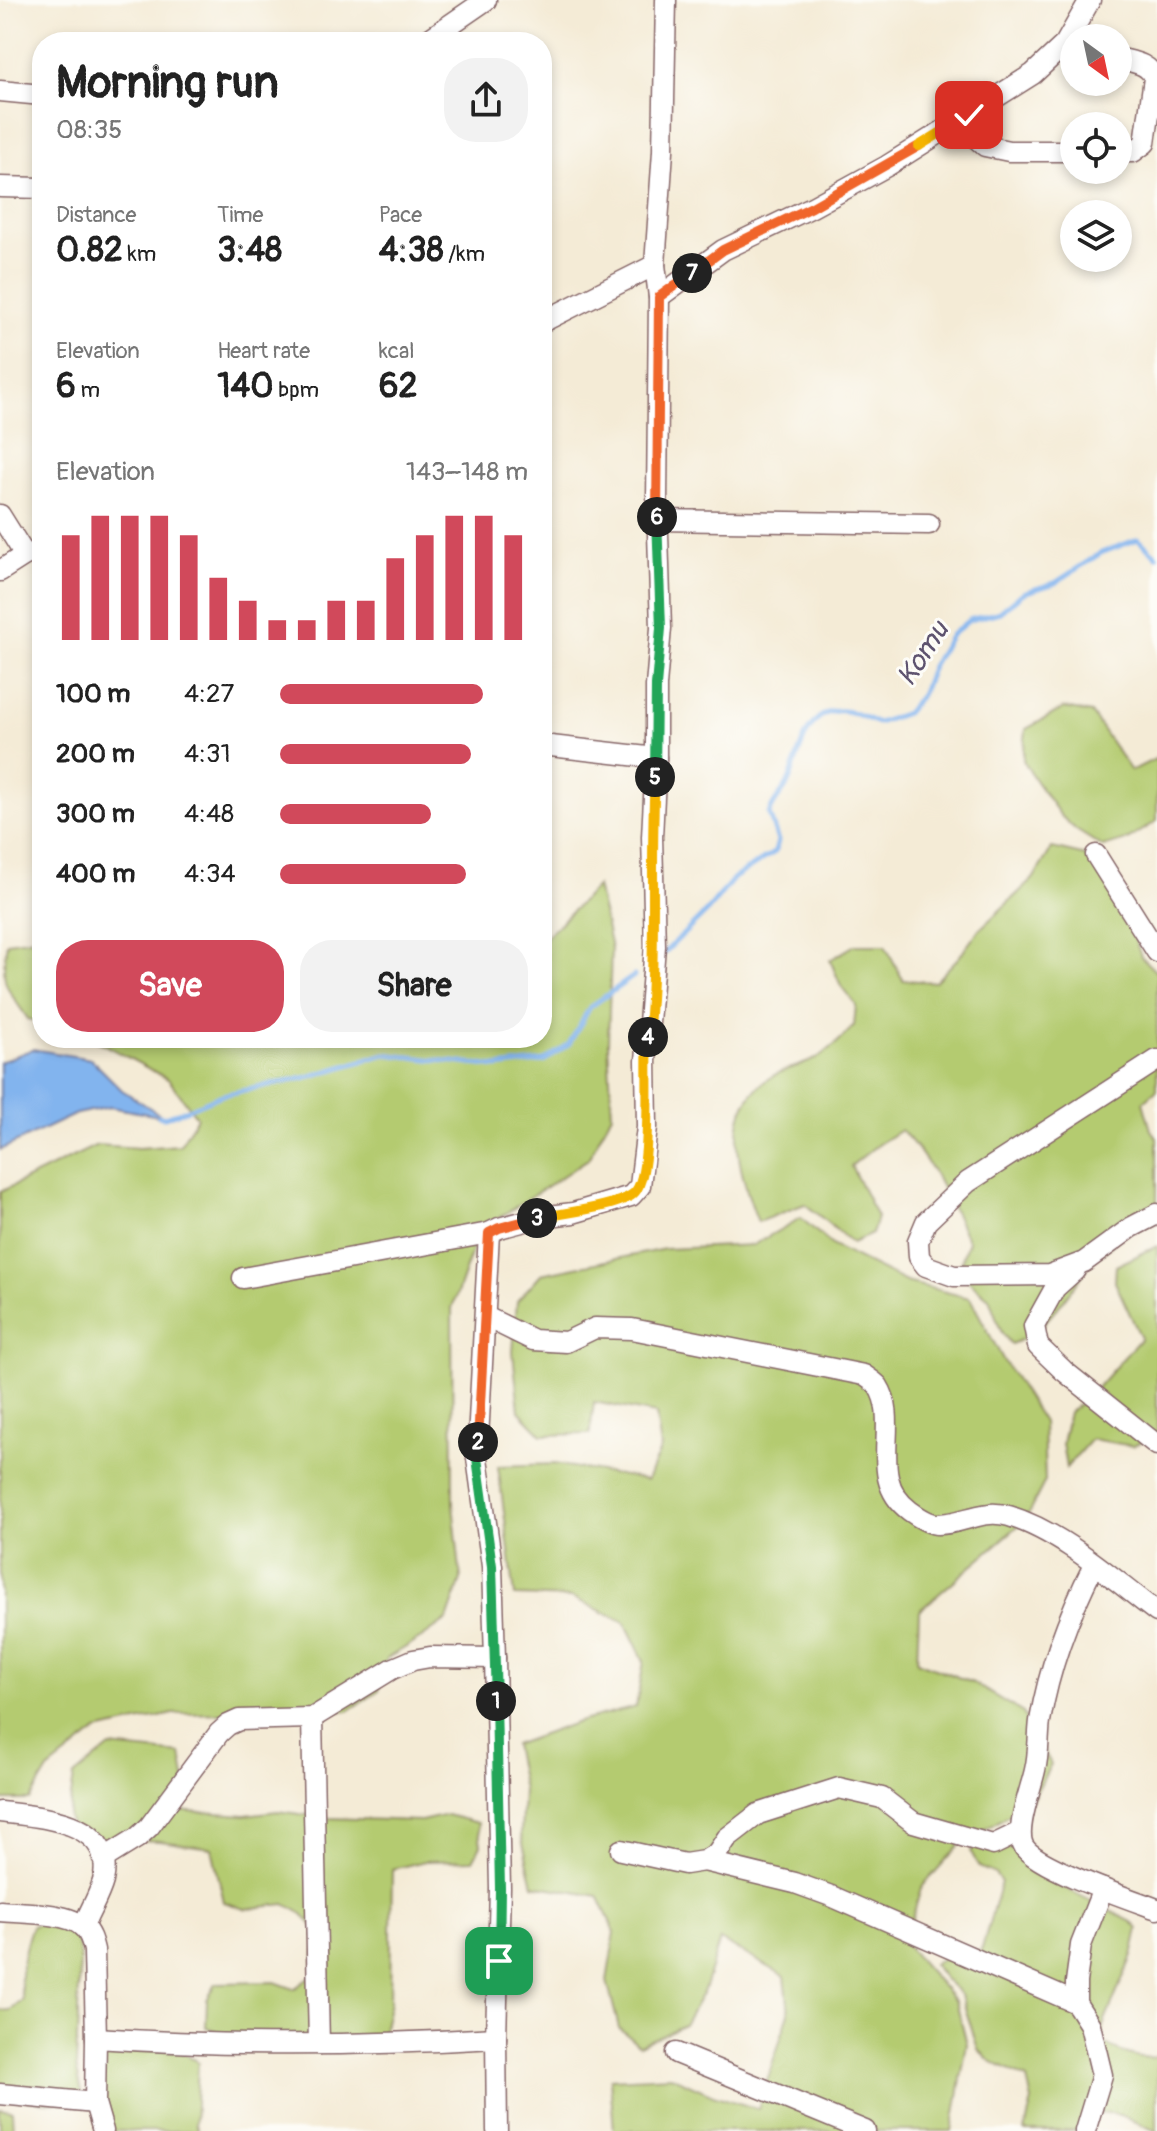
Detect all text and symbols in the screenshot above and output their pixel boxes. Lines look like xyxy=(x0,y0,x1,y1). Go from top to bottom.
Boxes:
north arrow xyxy=(1060,24,1132,96)
map controls xyxy=(1060,24,1132,272)
text: Morning run xyxy=(56,56,279,111)
button: share xyxy=(444,58,528,142)
pin xyxy=(935,81,1003,149)
icon: check xyxy=(947,93,991,137)
button: locate xyxy=(1060,112,1132,184)
text: 08:35 xyxy=(56,114,122,146)
button: layers xyxy=(1060,200,1132,272)
text: Distance xyxy=(56,201,136,229)
text: Time xyxy=(217,201,263,229)
text: Pace xyxy=(379,201,422,229)
text: 0.82 xyxy=(56,229,123,272)
text: 3:48 xyxy=(217,229,282,272)
text: 4:38 xyxy=(379,229,444,272)
text: km xyxy=(123,240,156,268)
text: /km xyxy=(444,240,485,268)
pin: 7 xyxy=(672,253,712,293)
text: 7 xyxy=(686,259,698,287)
text: Elevation xyxy=(56,337,140,365)
text: Heart rate xyxy=(217,337,310,365)
text: kcal xyxy=(379,337,414,365)
text: 6 xyxy=(56,365,76,408)
text: 140 xyxy=(217,365,274,408)
text: 62 xyxy=(379,365,417,408)
text: m xyxy=(76,376,100,404)
text: bpm xyxy=(274,376,319,404)
text: Elevation xyxy=(56,456,155,488)
text: 143–148 m xyxy=(406,456,528,488)
pin: 6 xyxy=(637,497,677,537)
text: 6 xyxy=(651,503,663,531)
water label: Komu xyxy=(890,613,958,693)
text: 100 m xyxy=(56,678,130,710)
text: 4:27 xyxy=(184,678,234,710)
text: 200 m xyxy=(56,738,135,770)
text: 4:31 xyxy=(184,738,231,770)
pin: 5 xyxy=(635,757,675,797)
text: 5 xyxy=(649,763,661,791)
text: 300 m xyxy=(56,798,135,830)
text: 4:48 xyxy=(184,798,234,830)
text: 400 m xyxy=(56,858,135,890)
text: 4:34 xyxy=(184,858,236,890)
button: Save xyxy=(56,940,284,1032)
button: Share xyxy=(300,940,528,1032)
pin: 4 xyxy=(628,1017,668,1057)
text: 4 xyxy=(642,1023,654,1051)
pin: 3 xyxy=(517,1198,557,1238)
text: 3 xyxy=(531,1204,543,1232)
pin: 2 xyxy=(458,1422,498,1462)
text: 2 xyxy=(472,1428,484,1456)
pin: 1 xyxy=(476,1681,516,1721)
text: 1 xyxy=(492,1687,500,1715)
pin xyxy=(465,1927,533,1995)
icon: arrive xyxy=(477,1939,521,1983)

